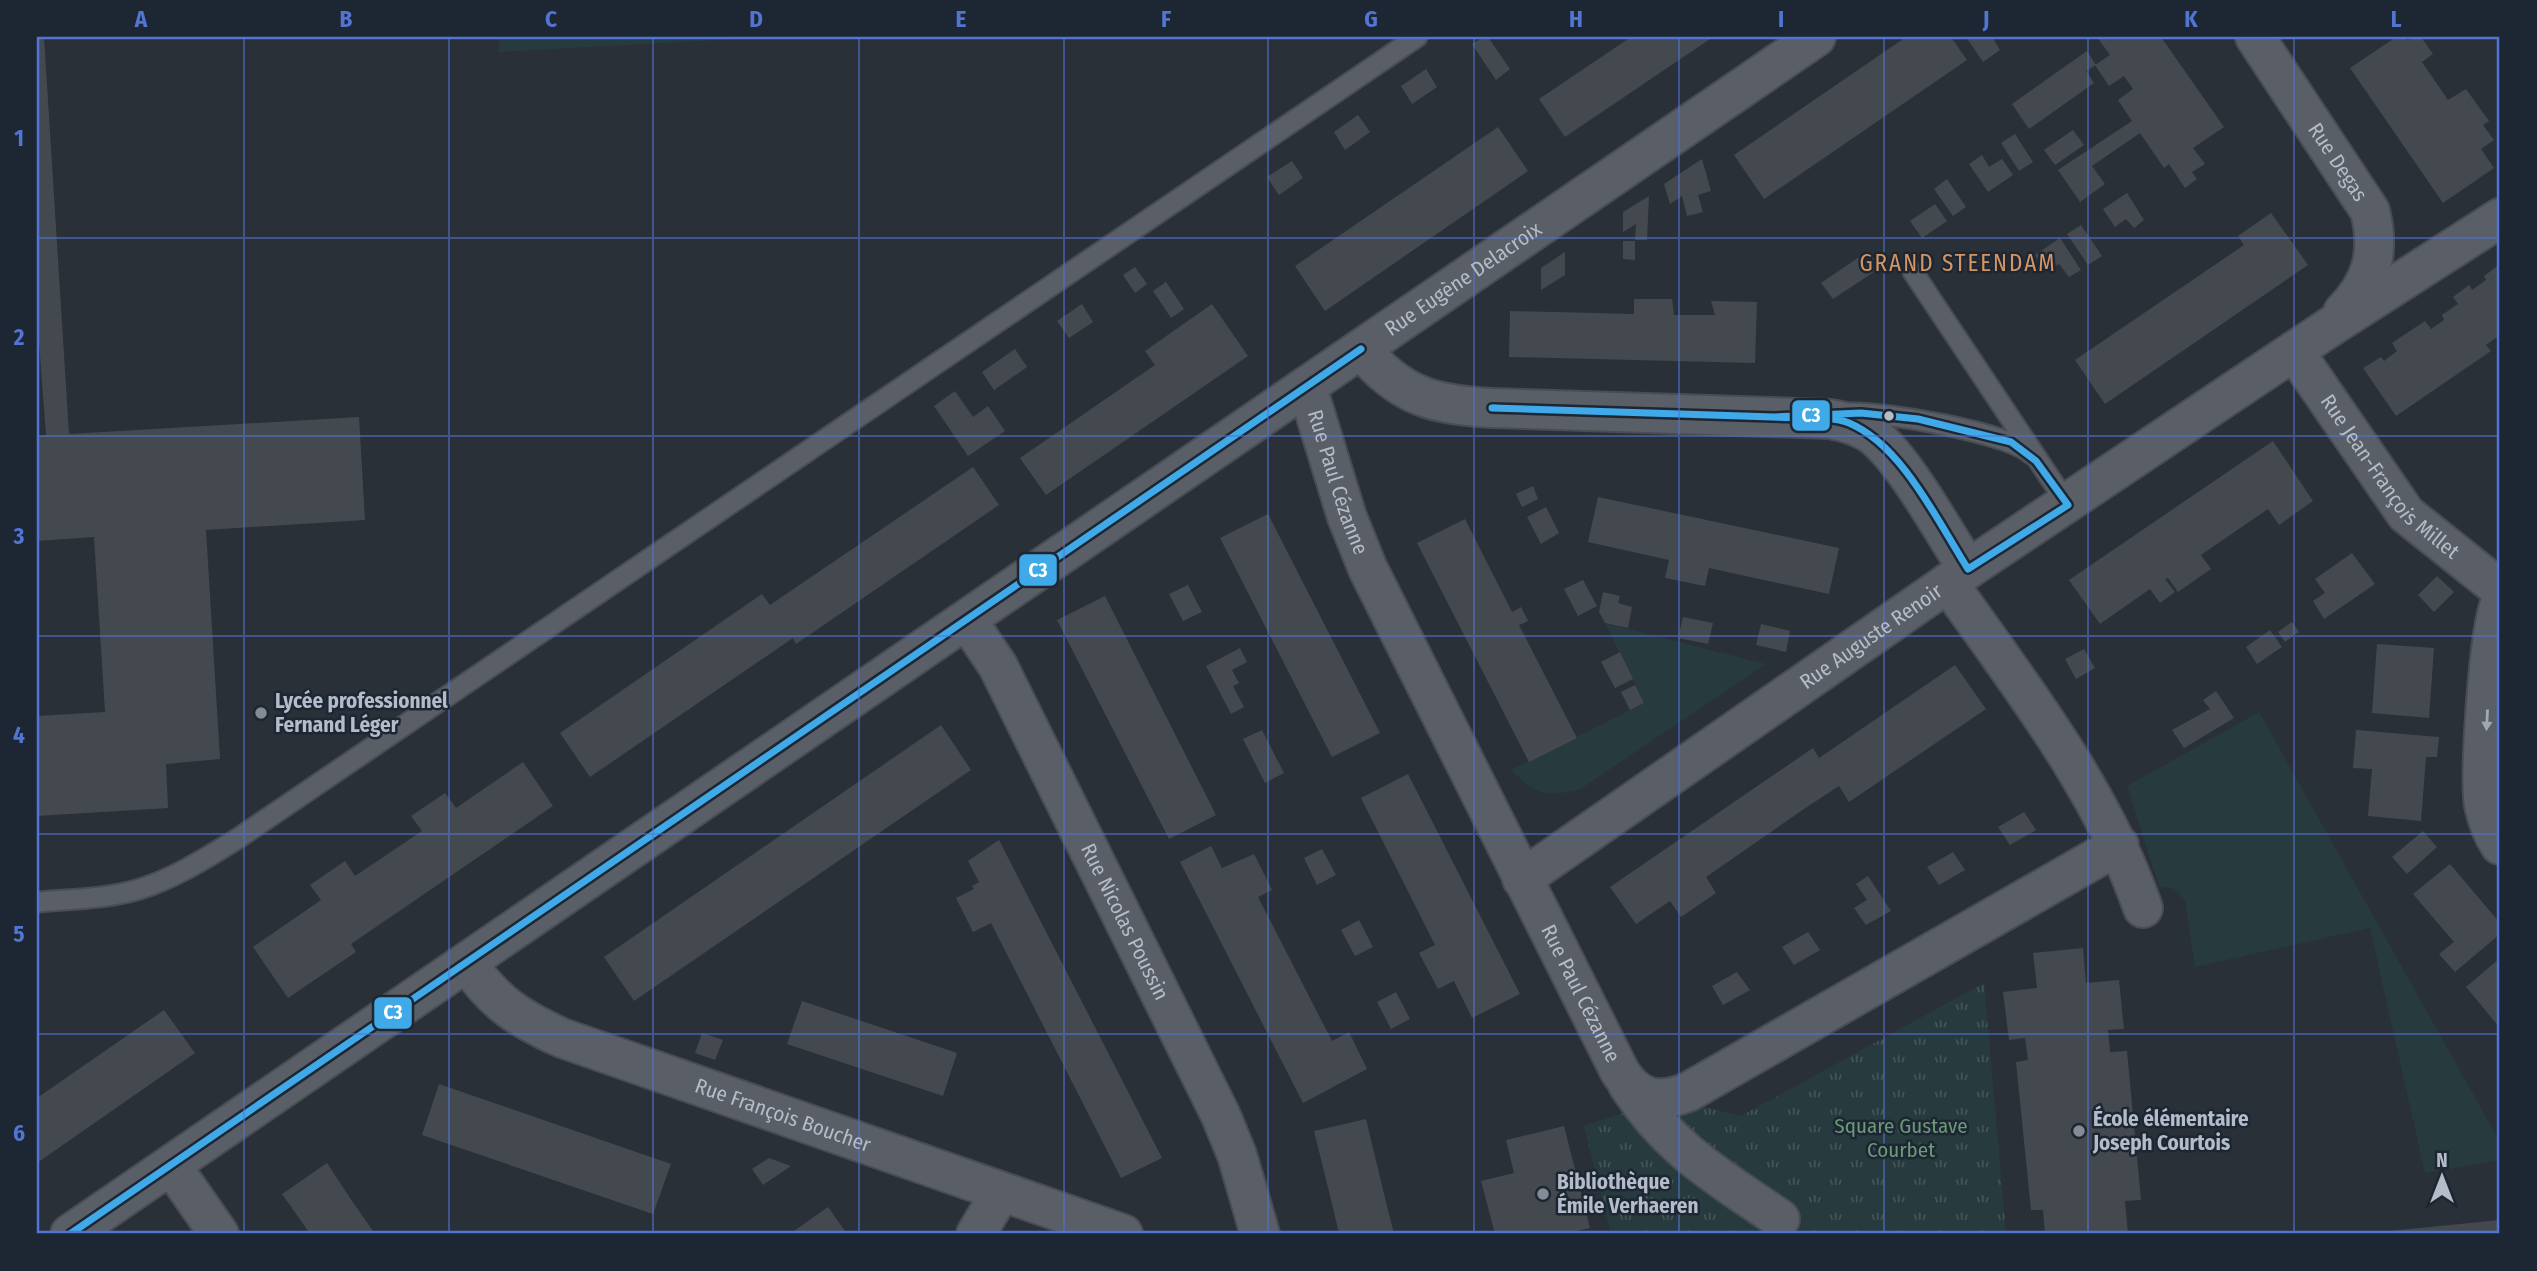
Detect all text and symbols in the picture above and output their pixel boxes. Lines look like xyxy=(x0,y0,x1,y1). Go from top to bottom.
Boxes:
text: A xyxy=(134,5,148,33)
text: B xyxy=(340,5,353,33)
text: C xyxy=(545,5,557,33)
text: D xyxy=(749,5,763,33)
text: E xyxy=(956,5,967,33)
text: F xyxy=(1161,5,1171,33)
text: G xyxy=(1364,5,1378,33)
text: H xyxy=(1569,5,1583,33)
text: I xyxy=(1778,5,1784,33)
text: J xyxy=(1982,5,1989,33)
text: K xyxy=(2184,5,2198,33)
text: L xyxy=(2391,5,2402,33)
street label: Rue Degas xyxy=(2302,118,2373,206)
text: 1 xyxy=(14,124,24,152)
street label: Rue Eugène Delacroix xyxy=(1380,216,1547,342)
district label: GRAND STEENDAM xyxy=(1859,249,2057,277)
text: 2 xyxy=(13,323,25,351)
street label: Rue Jean-François Millet xyxy=(2315,390,2465,565)
line badge: C3 xyxy=(1791,399,1831,432)
text: C3 xyxy=(1802,404,1820,427)
street label: Rue Paul Cézanne xyxy=(1302,407,1374,558)
unlabelled marker xyxy=(1882,409,1896,423)
text: 3 xyxy=(13,522,25,550)
line badge: C3 xyxy=(1018,553,1058,587)
text: C3 xyxy=(1029,559,1047,582)
street label: Rue Auguste Renoir xyxy=(1795,578,1948,695)
place label: Lycée professionnel Fernand Léger xyxy=(275,688,448,738)
marker: Lycée professionnel Fernand Léger xyxy=(253,705,269,721)
one-way arrow xyxy=(2481,709,2492,731)
text: 4 xyxy=(13,721,25,749)
street label: Rue Nicolas Poussin xyxy=(1075,839,1174,1004)
text: 5 xyxy=(13,920,25,948)
street label: Rue Paul Cézanne xyxy=(1535,920,1626,1067)
line badge: C3 xyxy=(373,996,413,1030)
text: C3 xyxy=(384,1001,402,1024)
street label: Rue François Boucher xyxy=(692,1073,875,1158)
place label: École élémentaire Joseph Courtois xyxy=(2092,1105,2249,1156)
park label: Square Gustave Courbet xyxy=(1834,1113,1968,1163)
text: 6 xyxy=(13,1119,25,1147)
marker: École élémentaire Joseph Courtois xyxy=(2071,1123,2087,1139)
north arrow xyxy=(2408,1142,2478,1212)
text: N xyxy=(2436,1149,2448,1172)
place label: Bibliothèque Émile Verhaeren xyxy=(1557,1169,1699,1219)
marker: Bibliothèque Émile Verhaeren xyxy=(1535,1186,1551,1202)

